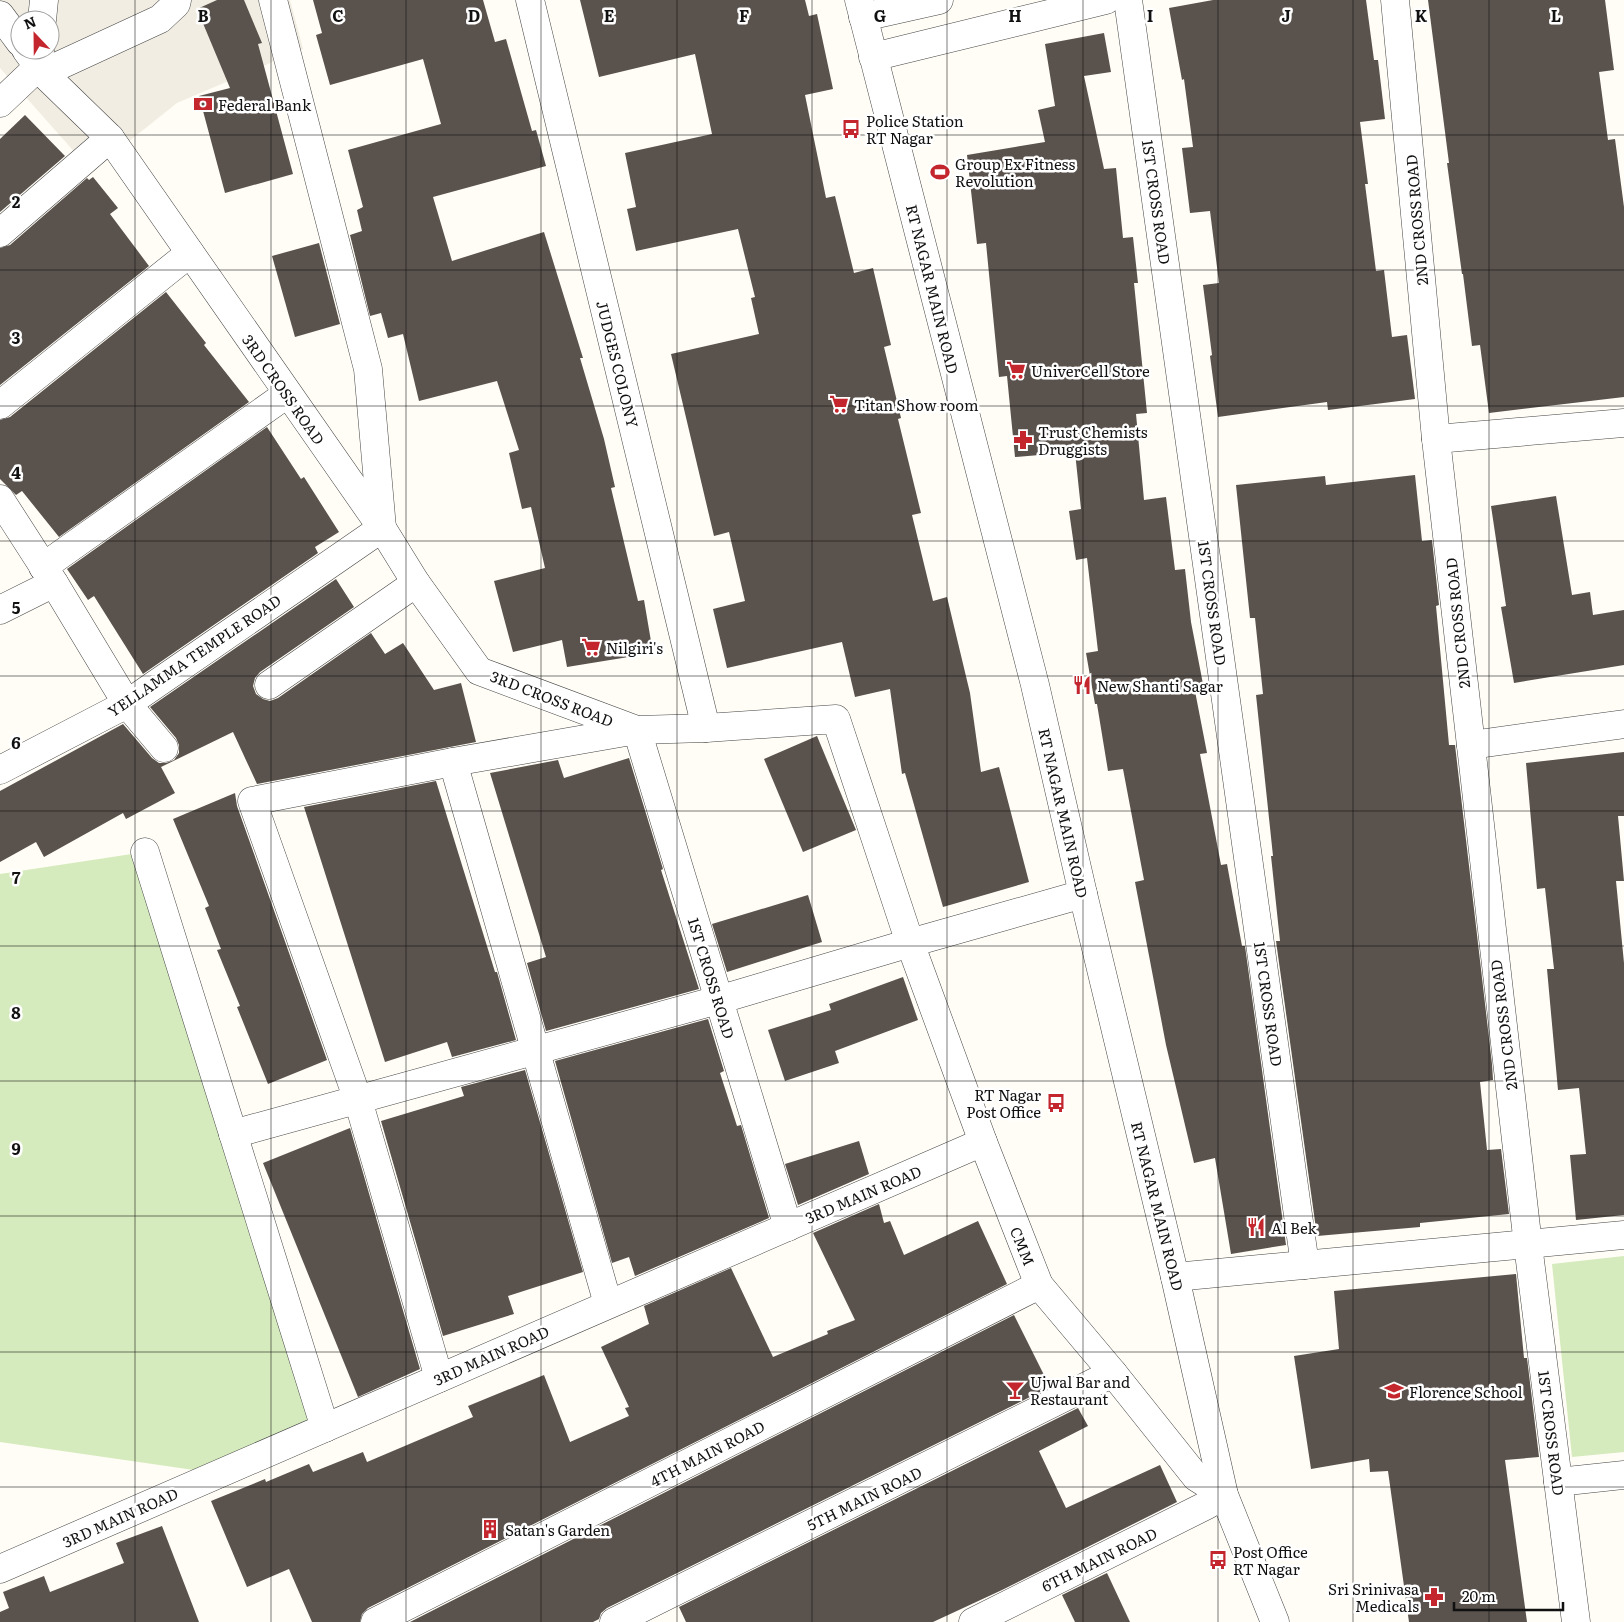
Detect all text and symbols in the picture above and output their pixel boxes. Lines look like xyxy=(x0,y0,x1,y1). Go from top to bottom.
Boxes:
text: B xyxy=(197,3,209,27)
text: C xyxy=(332,3,344,27)
text: D xyxy=(468,3,480,27)
text: E xyxy=(604,3,615,27)
text: F xyxy=(739,3,749,27)
text: G xyxy=(874,3,886,27)
text: H xyxy=(1008,3,1022,27)
text: I xyxy=(1147,3,1153,27)
text: J xyxy=(1281,3,1291,27)
text: K xyxy=(1415,3,1428,27)
text: L xyxy=(1551,3,1561,27)
north arrow xyxy=(10,10,60,60)
text: N xyxy=(21,10,39,33)
bank icon: Federal Bank xyxy=(192,93,214,115)
place label: Federal Bank xyxy=(218,93,312,116)
place label: Police Station RT Nagar xyxy=(866,109,964,149)
bus stop icon: Police Station RT Nagar xyxy=(840,118,862,140)
street label: 1ST CROSS ROAD xyxy=(1137,138,1177,266)
place label: Group Ex Fitness Revolution xyxy=(955,152,1075,192)
street label: 2ND CROSS ROAD xyxy=(1399,154,1433,286)
sports icon: Group Ex Fitness Revolution xyxy=(929,161,951,183)
text: 2 xyxy=(12,189,21,213)
street label: RT NAGAR MAIN ROAD xyxy=(901,202,965,376)
street label: JUDGES COLONY xyxy=(591,298,645,430)
text: 3 xyxy=(12,325,21,349)
street label: 3RD CROSS ROAD xyxy=(237,329,331,449)
supermarket icon: UniverCell Store xyxy=(1005,359,1027,381)
place label: UniverCell Store xyxy=(1031,359,1150,382)
supermarket icon: Titan Show room xyxy=(828,393,850,415)
place label: Titan Show room xyxy=(854,393,979,416)
place label: Trust Chemists Druggists xyxy=(1038,420,1148,460)
pharmacy icon: Trust Chemists Druggists xyxy=(1012,429,1034,451)
text: 4 xyxy=(11,460,21,484)
street label: 1ST CROSS ROAD xyxy=(1193,539,1233,667)
street label: 2ND CROSS ROAD xyxy=(1439,557,1475,689)
street label: YELLAMMA TEMPLE ROAD xyxy=(103,588,285,722)
text: 5 xyxy=(12,595,21,619)
supermarket icon: Nilgiri's xyxy=(580,636,602,658)
place label: Nilgiri's xyxy=(606,636,663,659)
street label: 3RD CROSS ROAD xyxy=(487,664,617,732)
restaurant icon: New Shanti Sagar xyxy=(1071,674,1093,696)
place label: New Shanti Sagar xyxy=(1097,674,1223,697)
street label: RT NAGAR MAIN ROAD xyxy=(1033,726,1095,900)
text: 6 xyxy=(11,730,21,754)
text: 7 xyxy=(12,865,21,889)
street label: 1ST CROSS ROAD xyxy=(683,915,741,1041)
street label: 1ST CROSS ROAD xyxy=(1249,940,1289,1068)
street label: 2ND CROSS ROAD xyxy=(1484,958,1522,1092)
text: 8 xyxy=(11,1000,21,1024)
place label: RT Nagar Post Office xyxy=(966,1083,1041,1123)
bus stop icon: RT Nagar Post Office xyxy=(1045,1092,1067,1114)
street label: RT NAGAR MAIN ROAD xyxy=(1126,1119,1190,1293)
text: 9 xyxy=(11,1136,21,1160)
street label: 3RD MAIN ROAD xyxy=(801,1159,925,1229)
restaurant icon: Al Bek xyxy=(1245,1216,1267,1238)
place label: Al Bek xyxy=(1271,1216,1318,1239)
street label: CMM xyxy=(1005,1223,1041,1269)
street label: 3RD MAIN ROAD xyxy=(429,1319,553,1391)
street label: 1ST CROSS ROAD xyxy=(1533,1369,1571,1497)
place label: Ujwal Bar and Restaurant xyxy=(1030,1370,1130,1410)
bar icon: Ujwal Bar and Restaurant xyxy=(1004,1379,1026,1401)
school or university icon: Florence School xyxy=(1383,1380,1405,1402)
place label: Florence School xyxy=(1409,1380,1523,1403)
street label: 4TH MAIN ROAD xyxy=(646,1414,768,1492)
street label: 5TH MAIN ROAD xyxy=(803,1460,925,1536)
street label: 3RD MAIN ROAD xyxy=(58,1481,182,1553)
building icon: Satan's Garden xyxy=(479,1518,501,1540)
place label: Satan's Garden xyxy=(505,1518,610,1541)
street label: 6TH MAIN ROAD xyxy=(1037,1521,1161,1597)
place label: Post Office RT Nagar xyxy=(1233,1540,1308,1580)
bus stop icon: Post Office RT Nagar xyxy=(1207,1549,1229,1571)
place label: Sri Srinivasa Medicals xyxy=(1328,1577,1420,1617)
scale bar xyxy=(1454,1580,1563,1612)
text: 20 m xyxy=(1462,1584,1496,1607)
pharmacy icon: Sri Srinivasa Medicals xyxy=(1423,1586,1445,1608)

